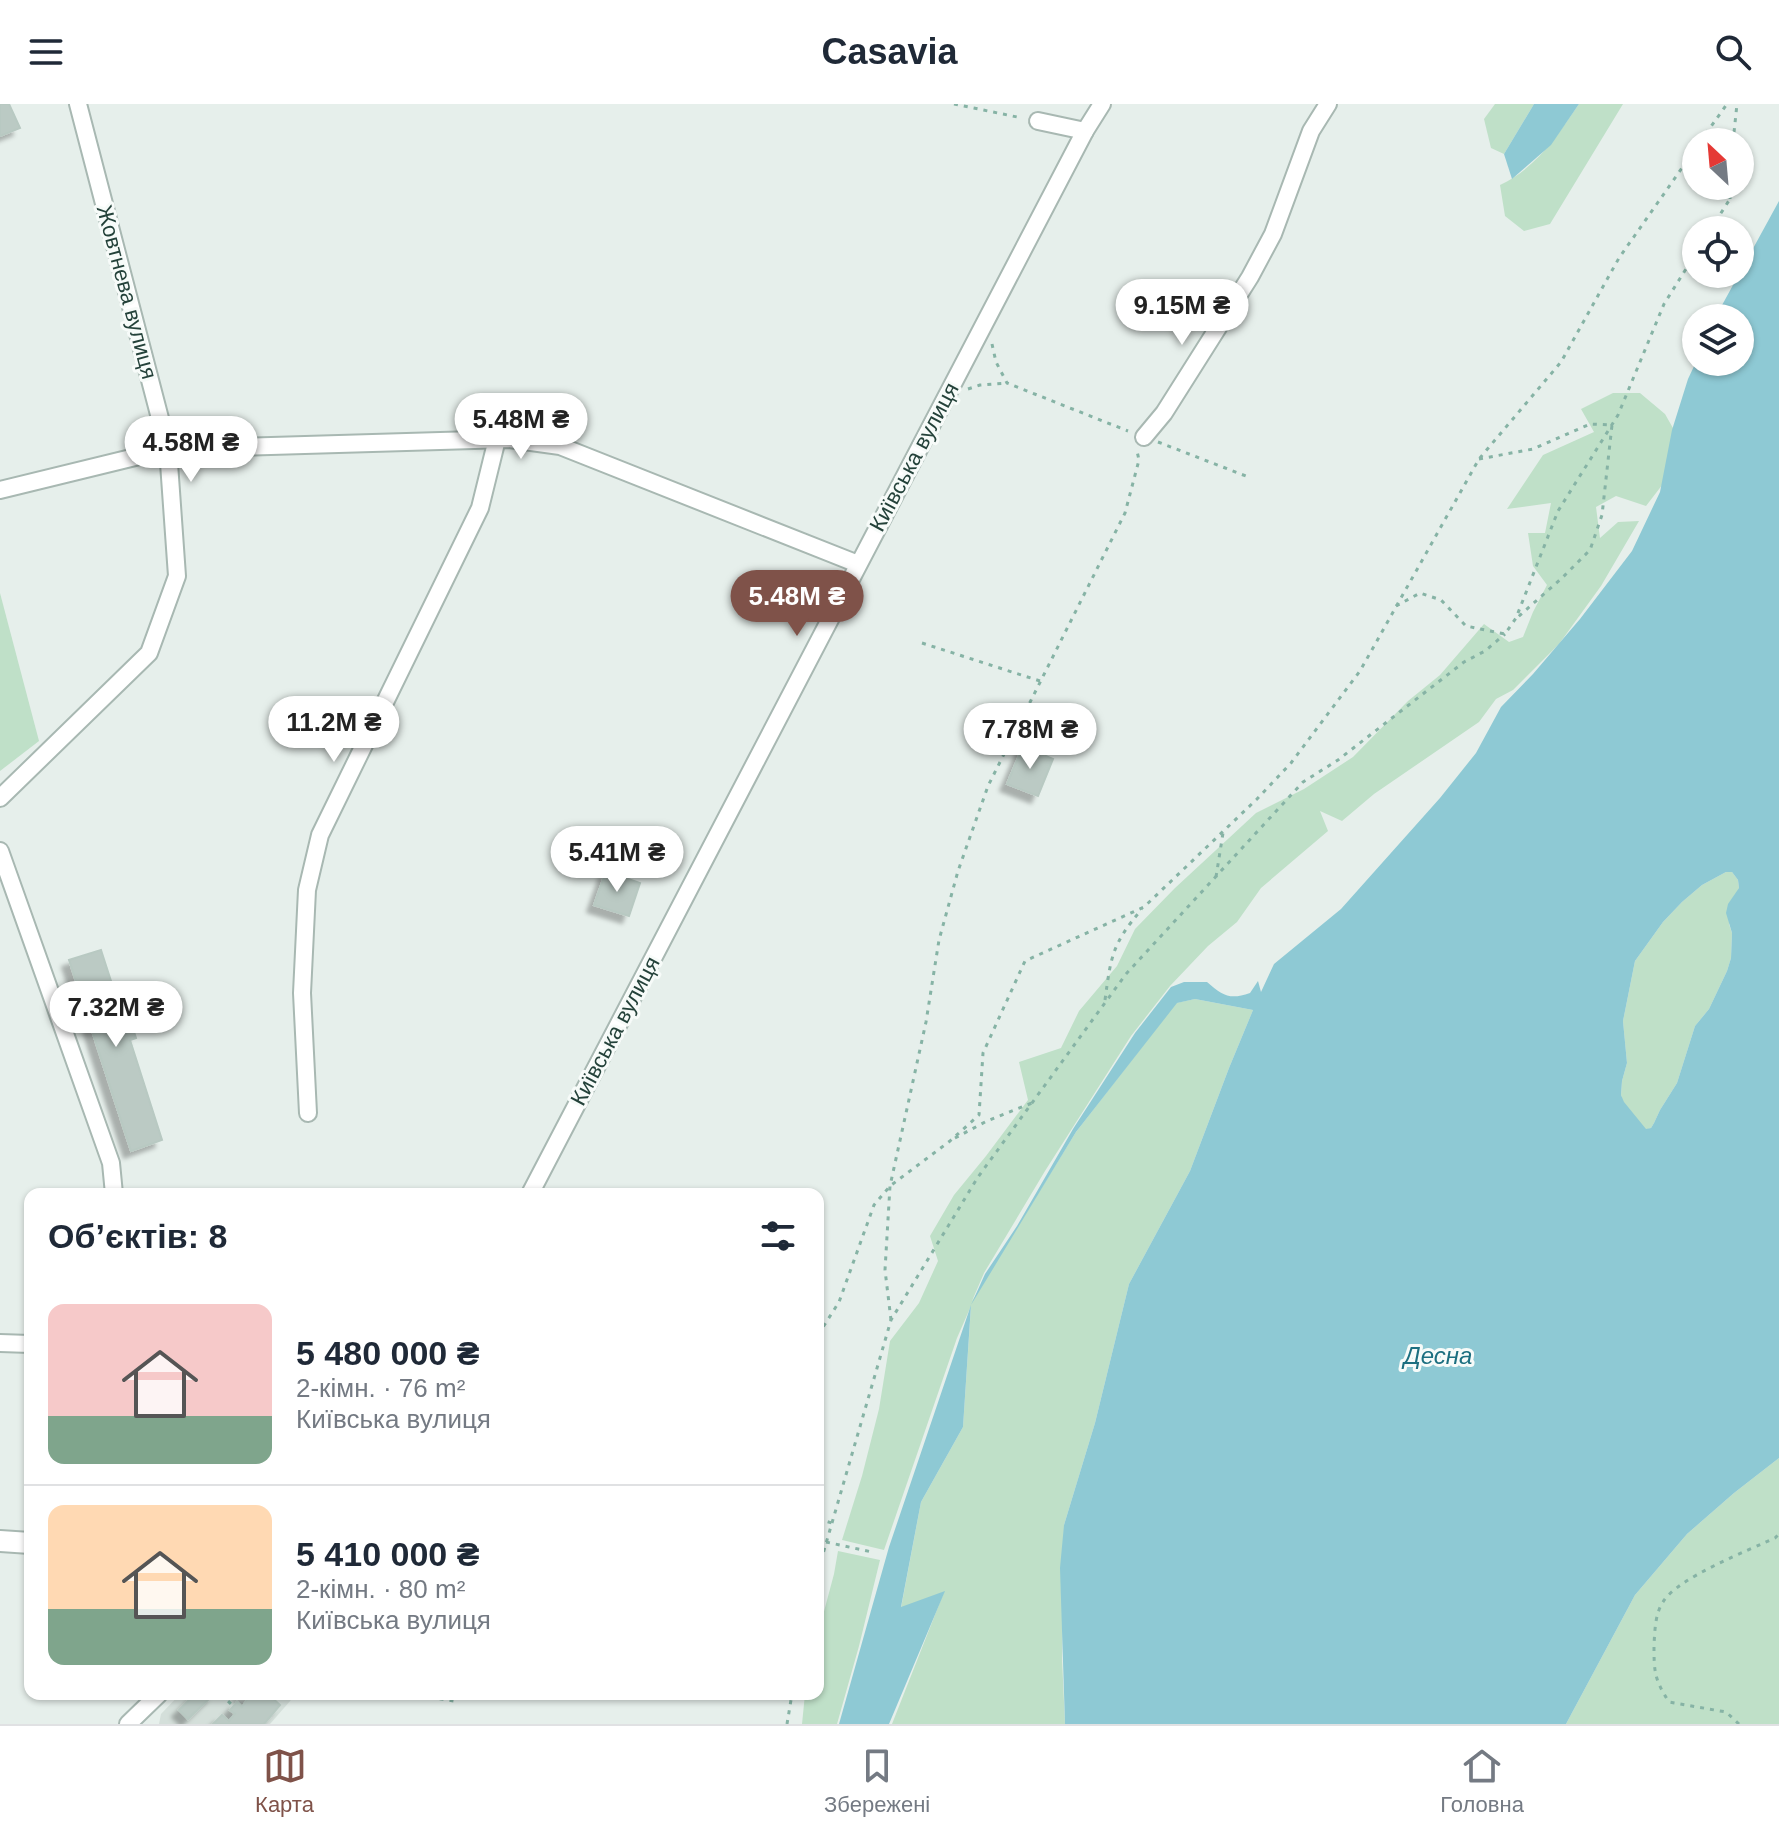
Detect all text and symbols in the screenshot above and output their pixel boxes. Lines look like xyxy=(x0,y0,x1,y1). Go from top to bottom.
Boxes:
icon: menu xyxy=(24,30,68,74)
icon: search xyxy=(1711,30,1755,74)
text: Casavia xyxy=(821,31,958,72)
north arrow xyxy=(1682,128,1754,200)
map controls xyxy=(1682,128,1754,376)
street label: Жовтнева вулиця xyxy=(92,202,162,382)
button: locate xyxy=(1682,216,1754,288)
pin: 9.15M ₴ xyxy=(1108,279,1256,347)
text: 9.15M ₴ xyxy=(1134,290,1230,320)
button: layers xyxy=(1682,304,1754,376)
street label: Київська вулиця xyxy=(864,378,964,536)
pin: 5.48M ₴ xyxy=(447,393,595,461)
text: 5.48M ₴ xyxy=(473,404,569,434)
pin: 4.58M ₴ xyxy=(117,416,265,484)
text: 4.58M ₴ xyxy=(143,427,239,457)
pin: 5.48M ₴ xyxy=(723,570,871,638)
text: 5.48M ₴ xyxy=(749,581,845,611)
pin: 11.2M ₴ xyxy=(260,696,408,764)
pin: 7.78M ₴ xyxy=(956,703,1104,771)
text: 11.2M ₴ xyxy=(286,707,382,737)
text: 7.78M ₴ xyxy=(982,714,1078,744)
pin: 5.41M ₴ xyxy=(543,826,691,894)
text: 5.41M ₴ xyxy=(569,837,665,867)
street label: Київська вулиця xyxy=(565,952,665,1110)
pin: 7.32M ₴ xyxy=(42,981,190,1049)
text: 7.32M ₴ xyxy=(68,992,164,1022)
icon: filters xyxy=(756,1214,800,1258)
text: Об’єктів: 8 xyxy=(48,1217,227,1255)
text: 5 480 000 ₴ xyxy=(296,1334,479,1372)
icon: home xyxy=(112,1336,208,1432)
water label: Десна xyxy=(1401,1342,1472,1369)
text: 2-кімн. · 76 m² xyxy=(296,1373,465,1403)
text: Київська вулиця xyxy=(296,1404,491,1434)
text: 5 410 000 ₴ xyxy=(296,1535,479,1573)
icon: home xyxy=(112,1537,208,1633)
text: 2-кімн. · 80 m² xyxy=(296,1574,465,1604)
text: Київська вулиця xyxy=(296,1605,491,1635)
tab: Карта xyxy=(255,1744,314,1818)
tab: Збережені xyxy=(824,1744,930,1818)
tab: Головна xyxy=(1440,1744,1524,1818)

